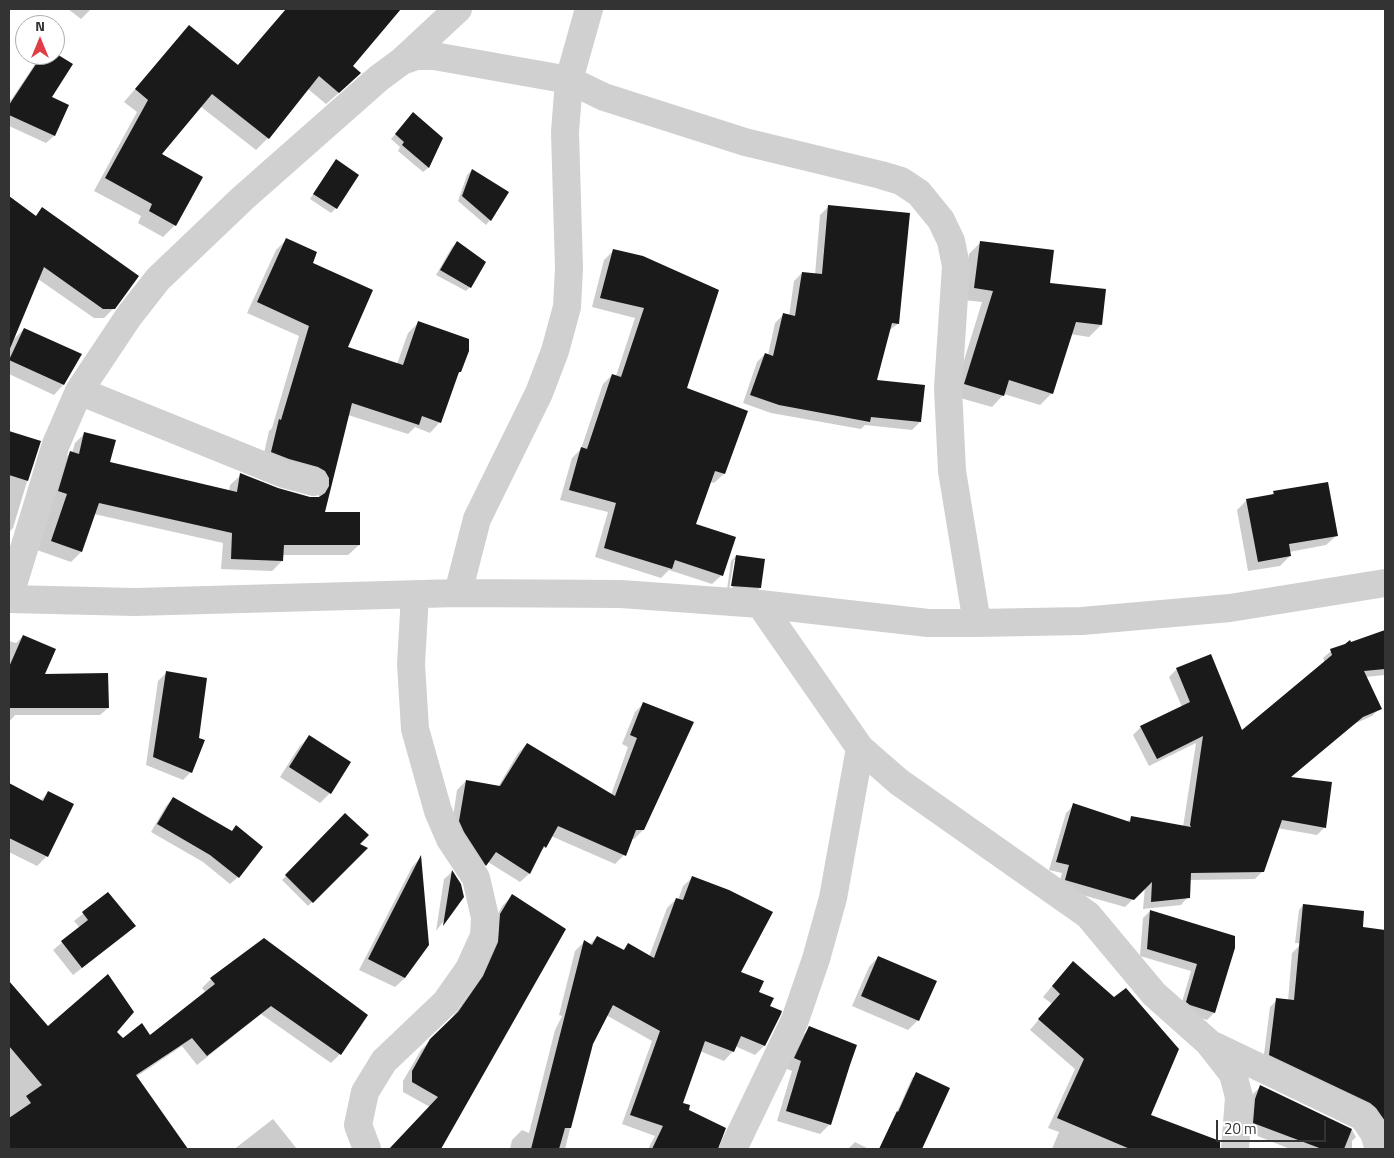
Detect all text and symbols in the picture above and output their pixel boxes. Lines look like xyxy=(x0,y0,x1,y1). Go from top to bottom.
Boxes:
north arrow xyxy=(15,15,65,65)
text: N xyxy=(35,15,45,36)
scale bar xyxy=(1219,1110,1329,1142)
text: 20 m xyxy=(1224,1117,1257,1140)

